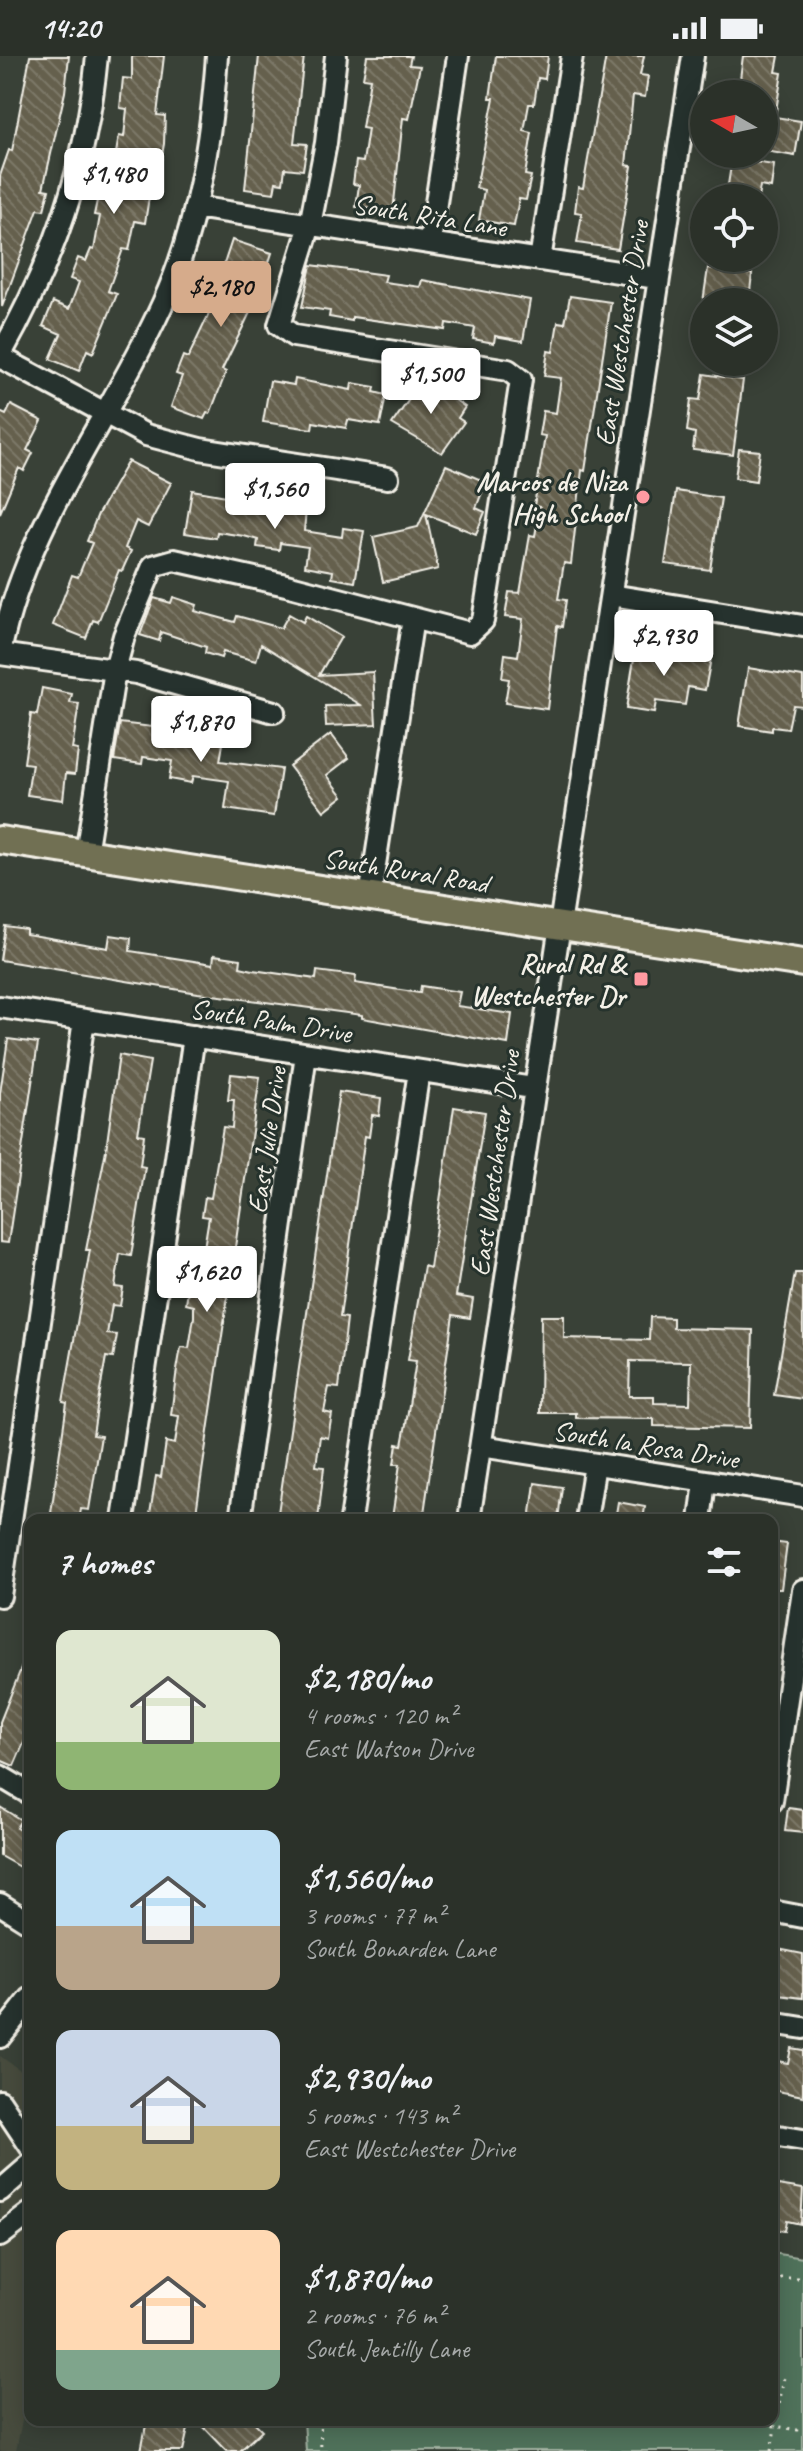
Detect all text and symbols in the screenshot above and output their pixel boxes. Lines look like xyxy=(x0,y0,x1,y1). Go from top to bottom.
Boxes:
text: 14:20 xyxy=(40,9,100,47)
north arrow xyxy=(690,80,778,168)
map controls xyxy=(690,80,778,376)
pin: $1,480 xyxy=(49,148,179,216)
text: $1,480 xyxy=(82,157,146,190)
button: locate xyxy=(690,184,778,272)
street label: South Rita Lane xyxy=(351,186,511,245)
street label: East Westchester Drive xyxy=(586,216,657,448)
pin: $2,180 xyxy=(156,261,286,329)
text: $2,180 xyxy=(189,270,253,303)
button: layers xyxy=(690,288,778,376)
pin: $1,500 xyxy=(366,348,496,416)
text: $1,500 xyxy=(399,357,463,390)
pin: $1,560 xyxy=(210,463,340,531)
place label: Marcos de Niza High School xyxy=(476,464,632,531)
text: $1,560 xyxy=(243,472,307,505)
marker: Marcos de Niza High School xyxy=(634,488,652,506)
pin: $2,930 xyxy=(599,610,729,678)
text: $2,930 xyxy=(632,619,696,652)
pin: $1,870 xyxy=(136,696,266,764)
text: $1,870 xyxy=(169,705,233,738)
street label: South Rural Road xyxy=(321,840,495,901)
place label: Rural Rd & Westchester Dr xyxy=(471,946,628,1013)
marker: Rural Rd & Westchester Dr xyxy=(632,970,650,988)
street label: South Palm Drive xyxy=(188,990,356,1051)
street label: East Westchester Drive xyxy=(461,1046,528,1278)
street label: East Julie Drive xyxy=(239,1063,294,1215)
pin: $1,620 xyxy=(142,1246,272,1314)
text: $1,620 xyxy=(175,1255,239,1288)
street label: South la Rosa Drive xyxy=(551,1413,743,1477)
icon: filters xyxy=(702,1540,746,1584)
text: 7 homes xyxy=(56,1541,152,1584)
text: $2,180/mo xyxy=(304,1656,431,1699)
icon: home xyxy=(120,1662,216,1758)
text: 4 rooms · 120 m² xyxy=(304,1699,456,1732)
text: East Watson Drive xyxy=(304,1732,473,1765)
text: $1,560/mo xyxy=(304,1856,431,1899)
icon: home xyxy=(120,1862,216,1958)
text: 3 rooms · 77 m² xyxy=(304,1899,445,1932)
text: South Bonarden Lane xyxy=(304,1932,495,1965)
text: $2,930/mo xyxy=(304,2056,430,2099)
icon: home xyxy=(120,2062,216,2158)
text: 5 rooms · 143 m² xyxy=(304,2099,456,2132)
text: East Westchester Drive xyxy=(304,2132,515,2165)
text: $1,870/mo xyxy=(304,2256,431,2299)
icon: home xyxy=(120,2262,216,2358)
text: 2 rooms · 76 m² xyxy=(304,2299,445,2332)
text: South Jentilly Lane xyxy=(304,2332,469,2365)

